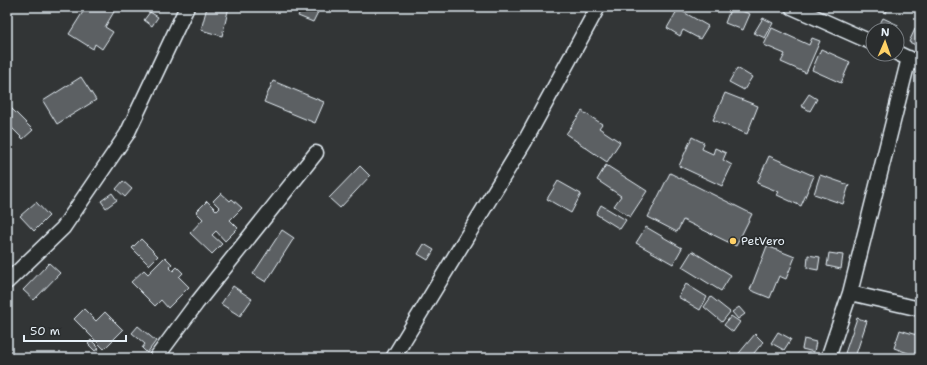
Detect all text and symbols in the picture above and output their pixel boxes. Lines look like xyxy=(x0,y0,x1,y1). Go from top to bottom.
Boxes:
north arrow xyxy=(865,22,905,62)
text: N xyxy=(881,25,890,40)
place label: PetVero xyxy=(741,233,785,249)
marker: PetVero xyxy=(728,236,738,246)
scale bar xyxy=(24,317,126,343)
text: 50 m xyxy=(30,323,60,339)

